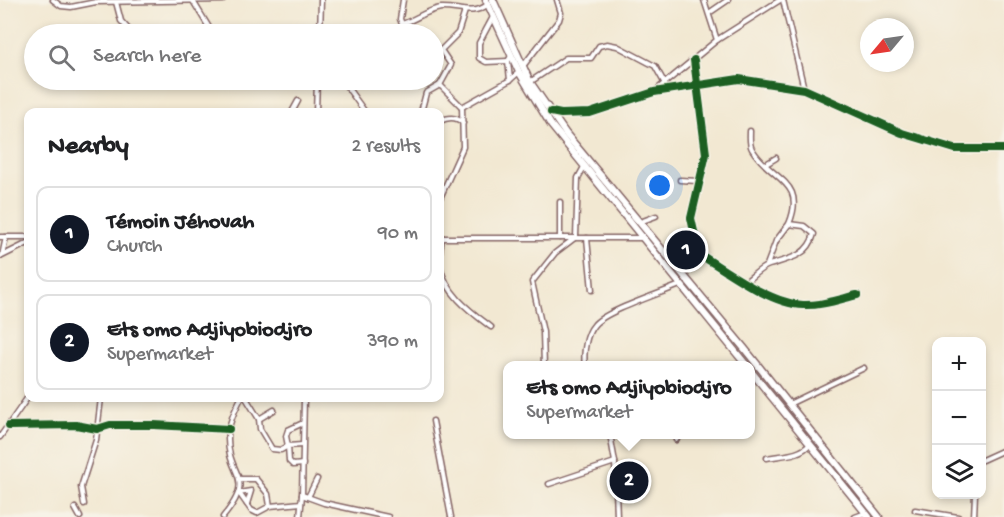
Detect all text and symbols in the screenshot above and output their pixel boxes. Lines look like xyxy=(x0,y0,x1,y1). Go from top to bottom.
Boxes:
north arrow xyxy=(860,18,914,72)
search box xyxy=(24,24,444,90)
icon: search xyxy=(45,41,78,74)
text: Search here xyxy=(93,44,201,70)
text: Nearby xyxy=(48,132,129,163)
text: 2 results xyxy=(351,136,420,159)
your location xyxy=(645,171,674,200)
text: Témoin Jéhovah xyxy=(107,210,254,236)
text: 1 xyxy=(65,223,74,246)
text: 90 m xyxy=(378,223,418,246)
pin: 1 xyxy=(666,228,706,272)
text: Church xyxy=(107,236,163,259)
text: Ets omo Adjiyobiodjro xyxy=(107,318,312,344)
text: 2 xyxy=(65,331,74,354)
text: 390 m xyxy=(367,331,418,354)
map controls xyxy=(932,337,986,499)
button: + xyxy=(932,337,986,391)
text: Supermarket xyxy=(107,344,213,367)
popup xyxy=(503,361,755,439)
text: Ets omo Adjiyobiodjro xyxy=(526,376,732,402)
button: − xyxy=(932,391,986,445)
text: Supermarket xyxy=(526,402,632,425)
button: layers xyxy=(932,445,986,499)
pin: 2 xyxy=(610,458,648,504)

